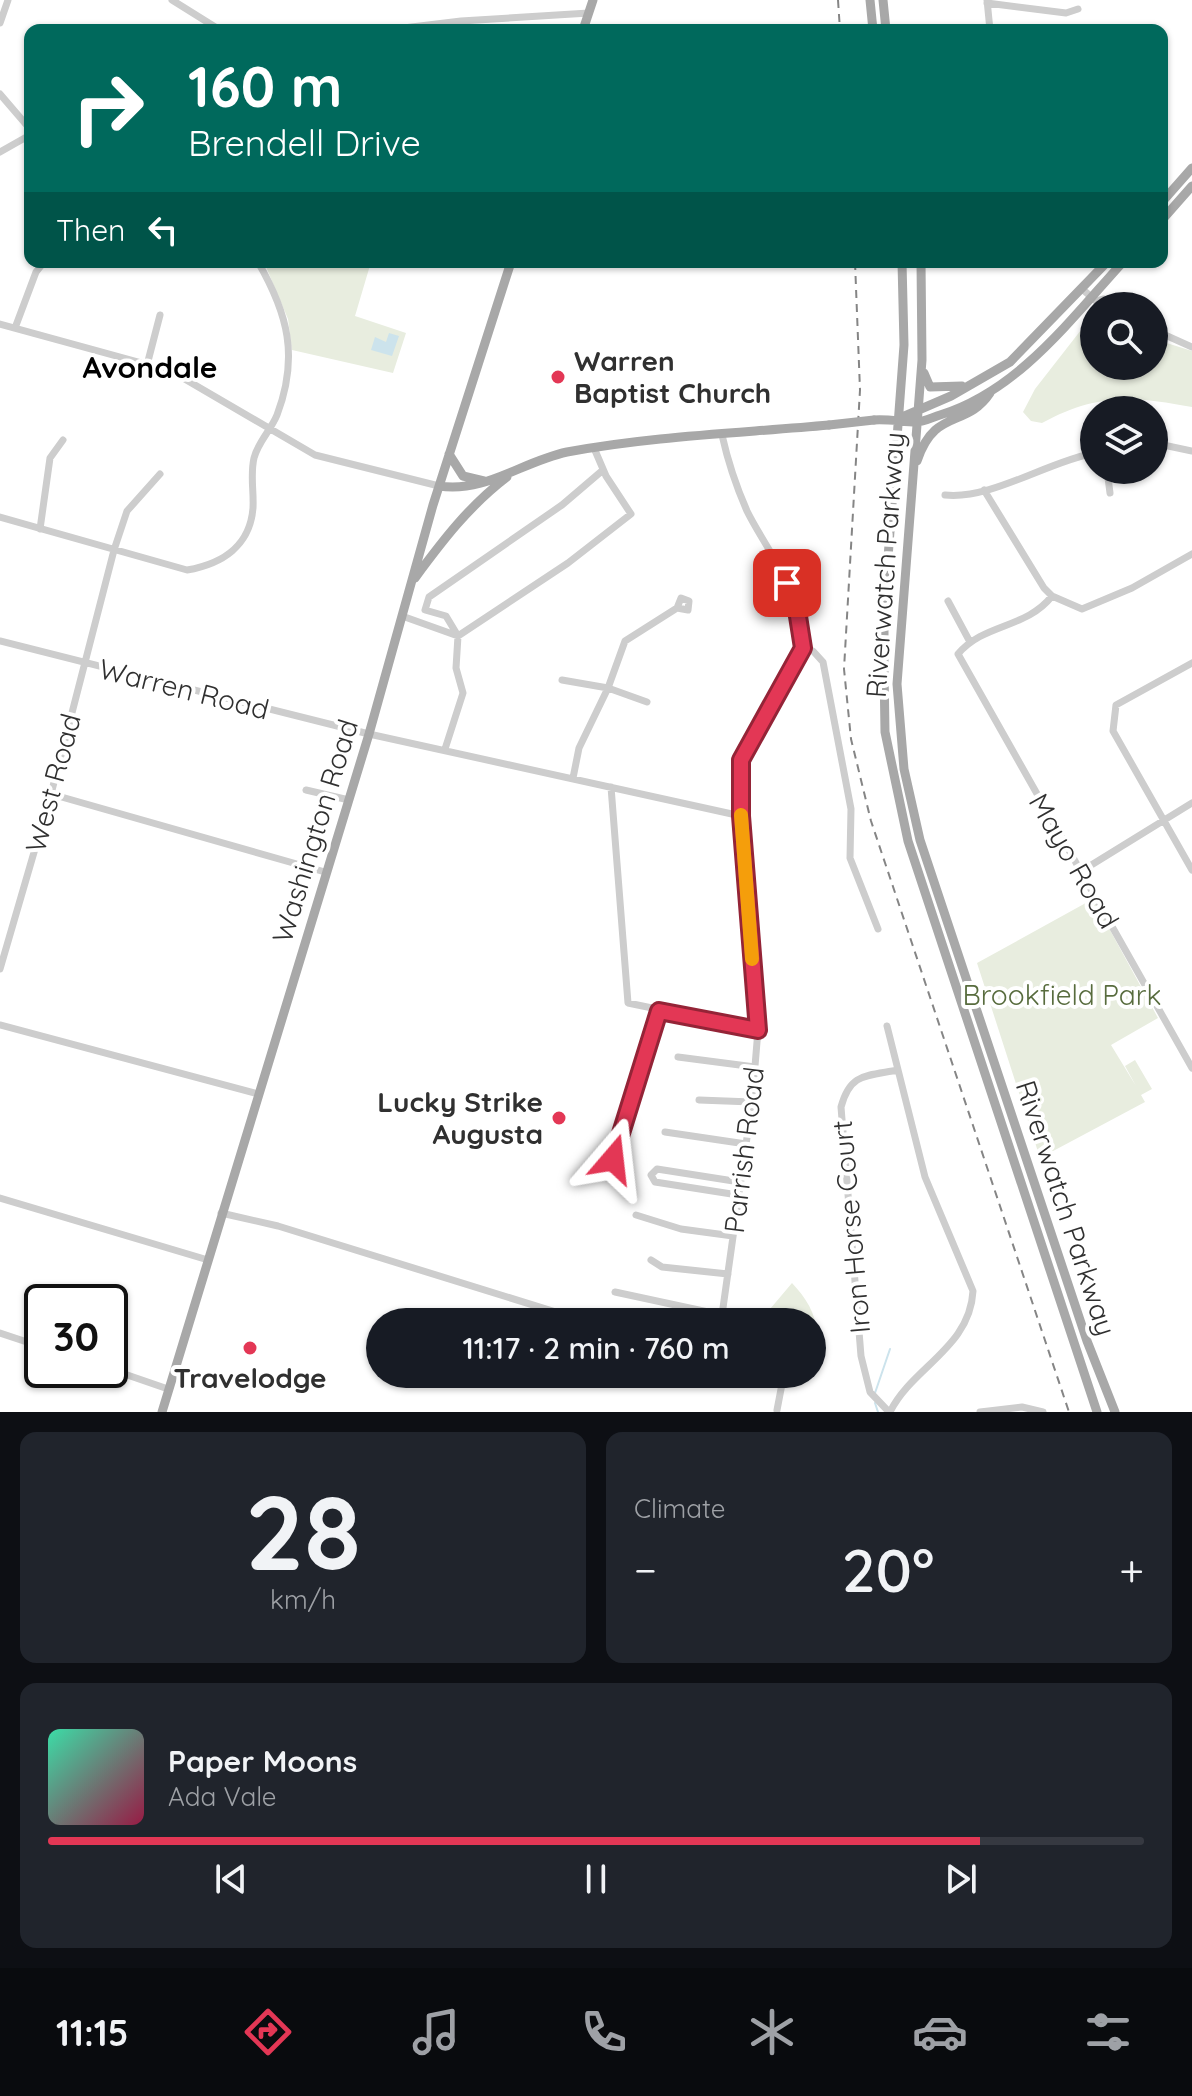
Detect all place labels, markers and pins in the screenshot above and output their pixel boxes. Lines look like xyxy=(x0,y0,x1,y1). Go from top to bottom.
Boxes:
place label: Warren Baptist Church xyxy=(574,343,771,410)
marker: Warren Baptist Church xyxy=(549,368,567,386)
pin xyxy=(753,549,821,617)
place label: Lucky Strike Augusta xyxy=(377,1084,543,1151)
marker: Lucky Strike Augusta xyxy=(550,1109,568,1127)
marker: Travelodge xyxy=(241,1339,259,1357)
place label: Travelodge xyxy=(173,1360,327,1395)

